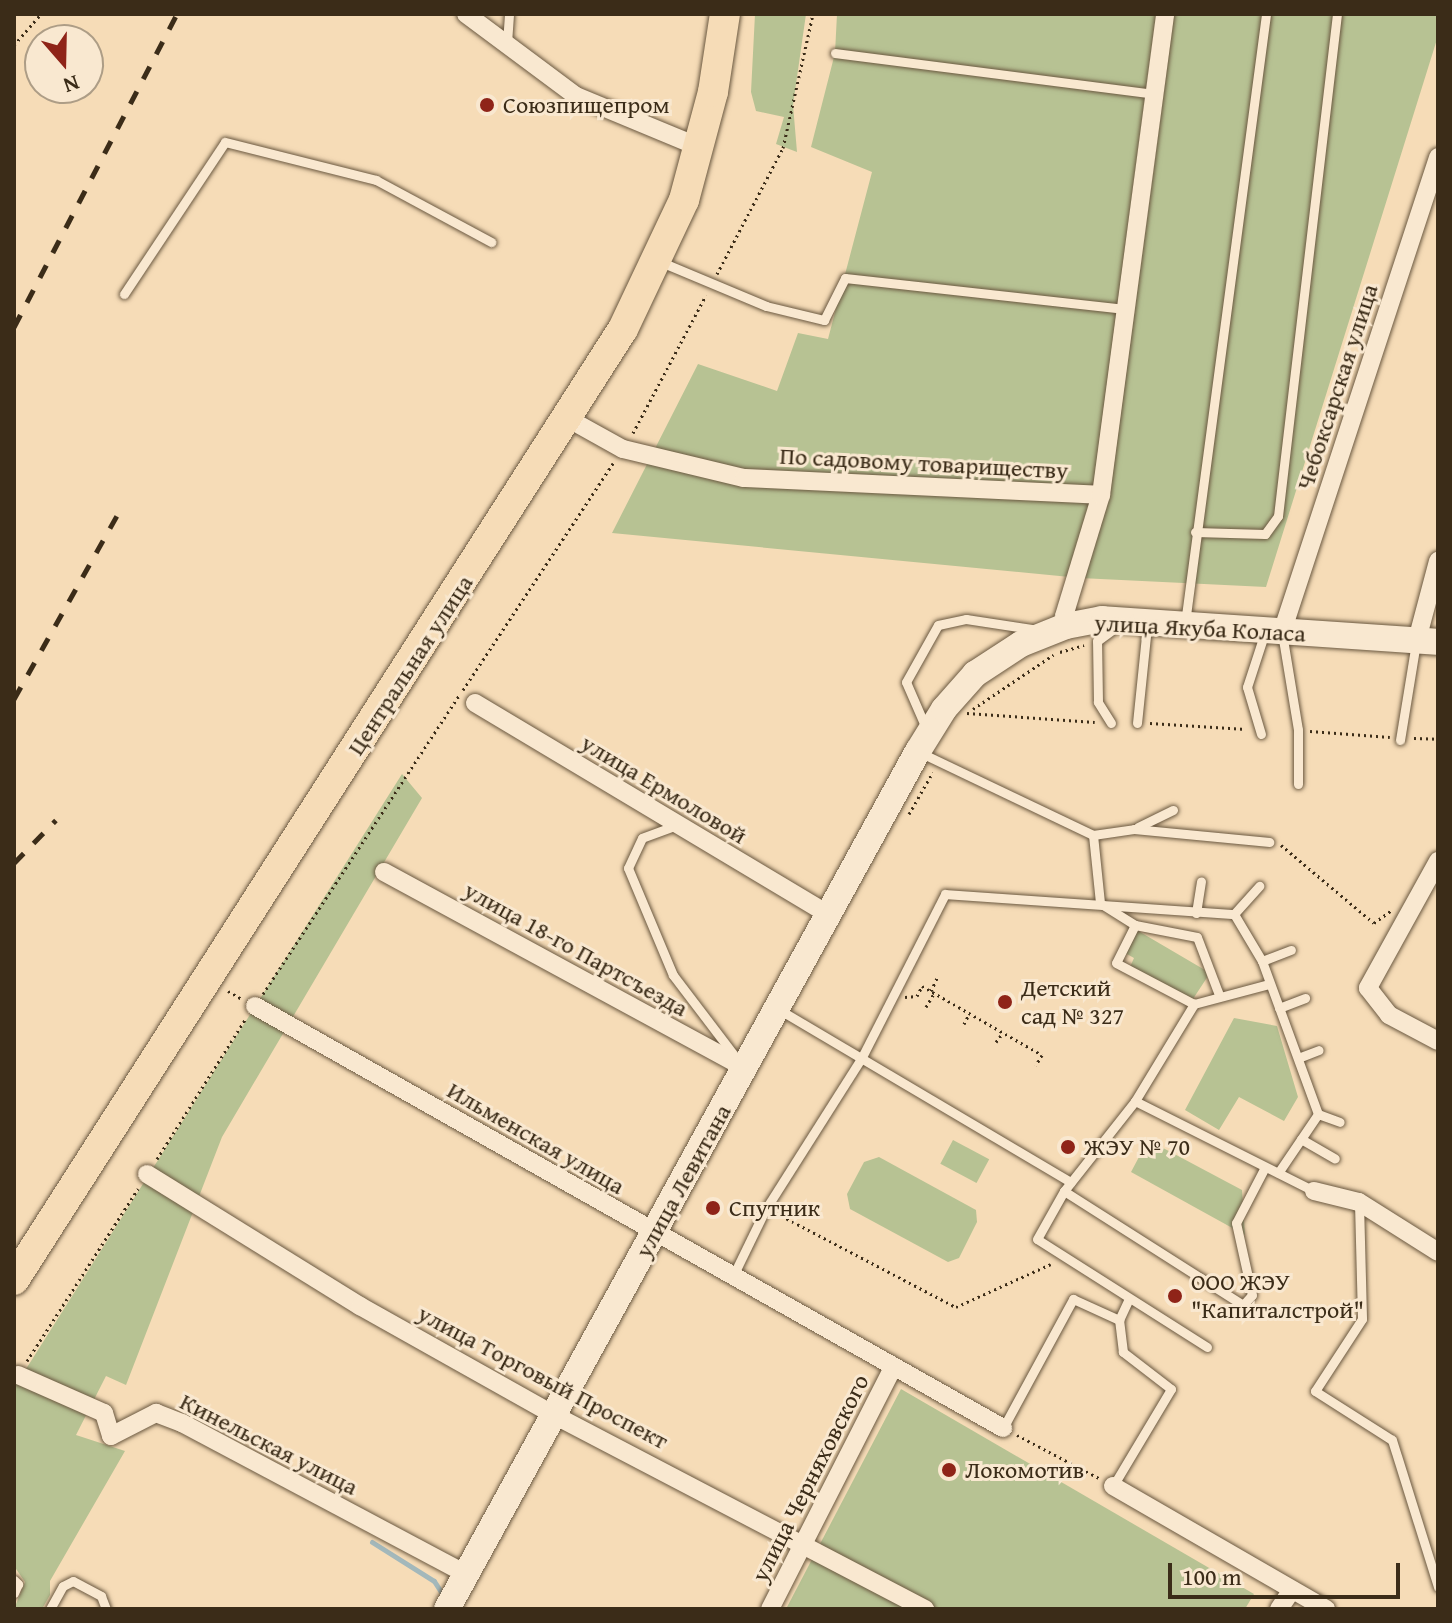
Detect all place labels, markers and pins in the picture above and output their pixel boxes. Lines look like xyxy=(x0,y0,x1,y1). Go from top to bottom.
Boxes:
place label: Союзпищепром xyxy=(503,91,670,119)
marker: Союзпищепром xyxy=(478,96,496,114)
place label: Детский сад № 327 xyxy=(1021,974,1124,1030)
marker: Детский сад № 327 xyxy=(996,993,1014,1011)
place label: ЖЭУ № 70 xyxy=(1084,1133,1190,1161)
marker: ЖЭУ № 70 xyxy=(1059,1138,1077,1156)
place label: Спутник xyxy=(729,1194,820,1222)
marker: Спутник xyxy=(704,1199,722,1217)
place label: ООО ЖЭУ "Капиталстрой" xyxy=(1191,1268,1364,1324)
marker: ООО ЖЭУ "Капиталстрой" xyxy=(1166,1287,1184,1305)
place label: Локомотив xyxy=(965,1456,1084,1484)
marker: Локомотив xyxy=(940,1461,958,1479)

